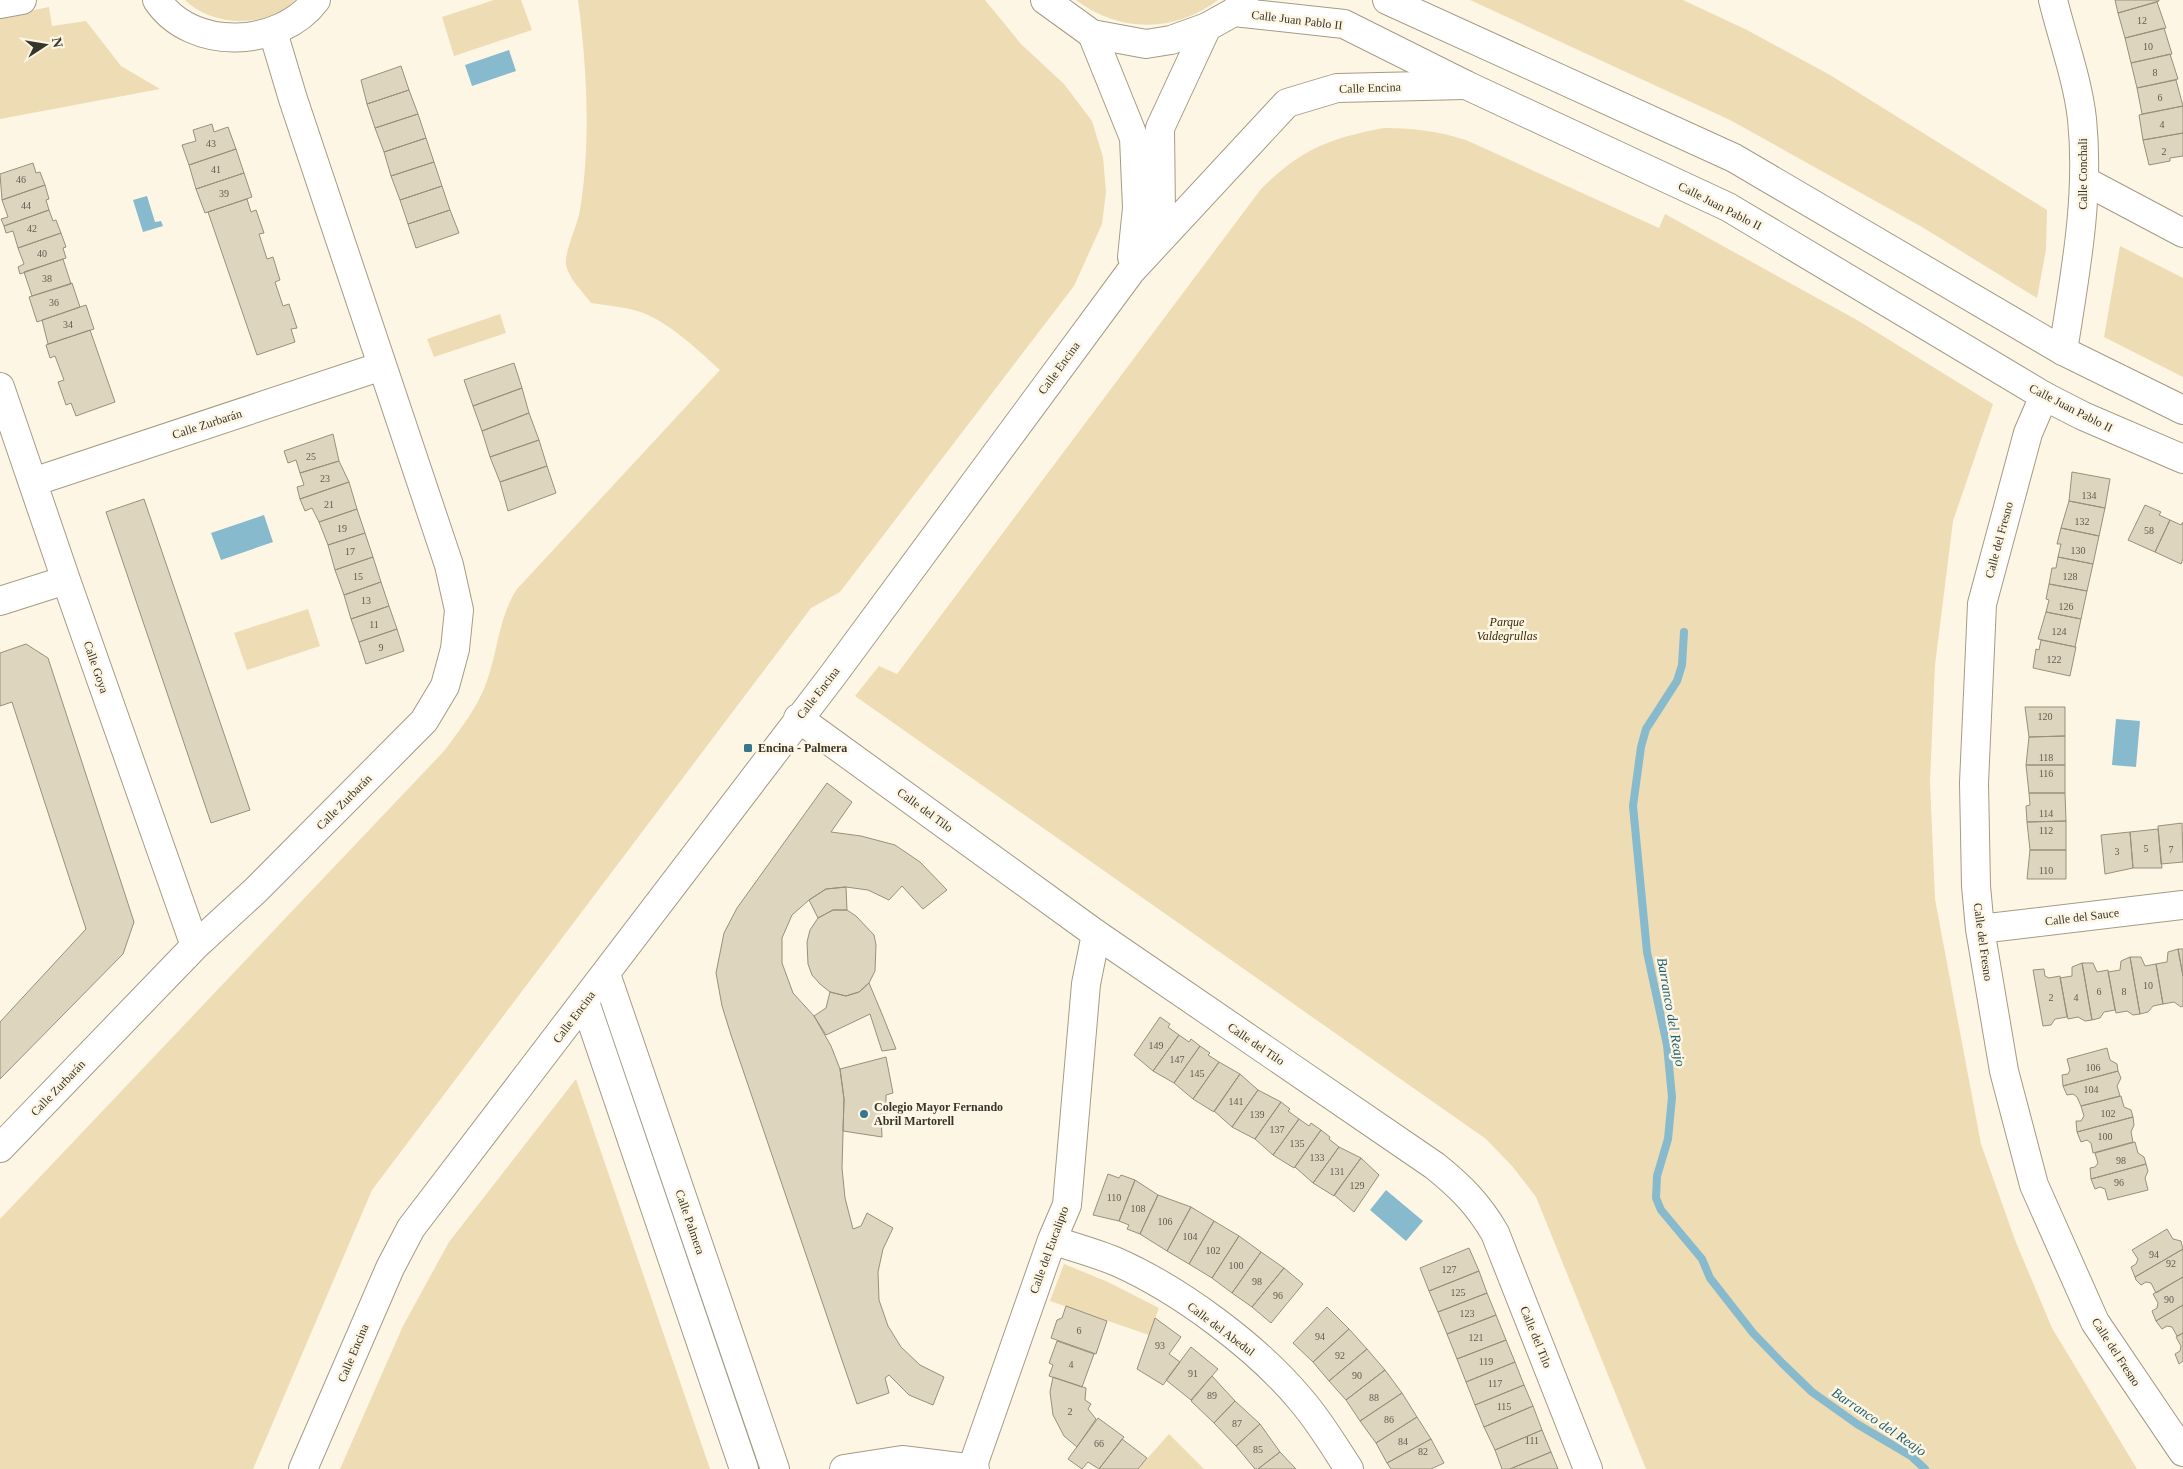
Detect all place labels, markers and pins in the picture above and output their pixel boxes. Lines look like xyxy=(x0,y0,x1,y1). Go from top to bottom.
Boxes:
place label: Encina - Palmera xyxy=(758,741,847,755)
marker: Encina - Palmera xyxy=(742,742,754,754)
place label: Colegio Mayor Fernando Abril Martorell xyxy=(874,1100,1003,1128)
marker: Colegio Mayor Fernando Abril Martorell xyxy=(858,1108,870,1120)

